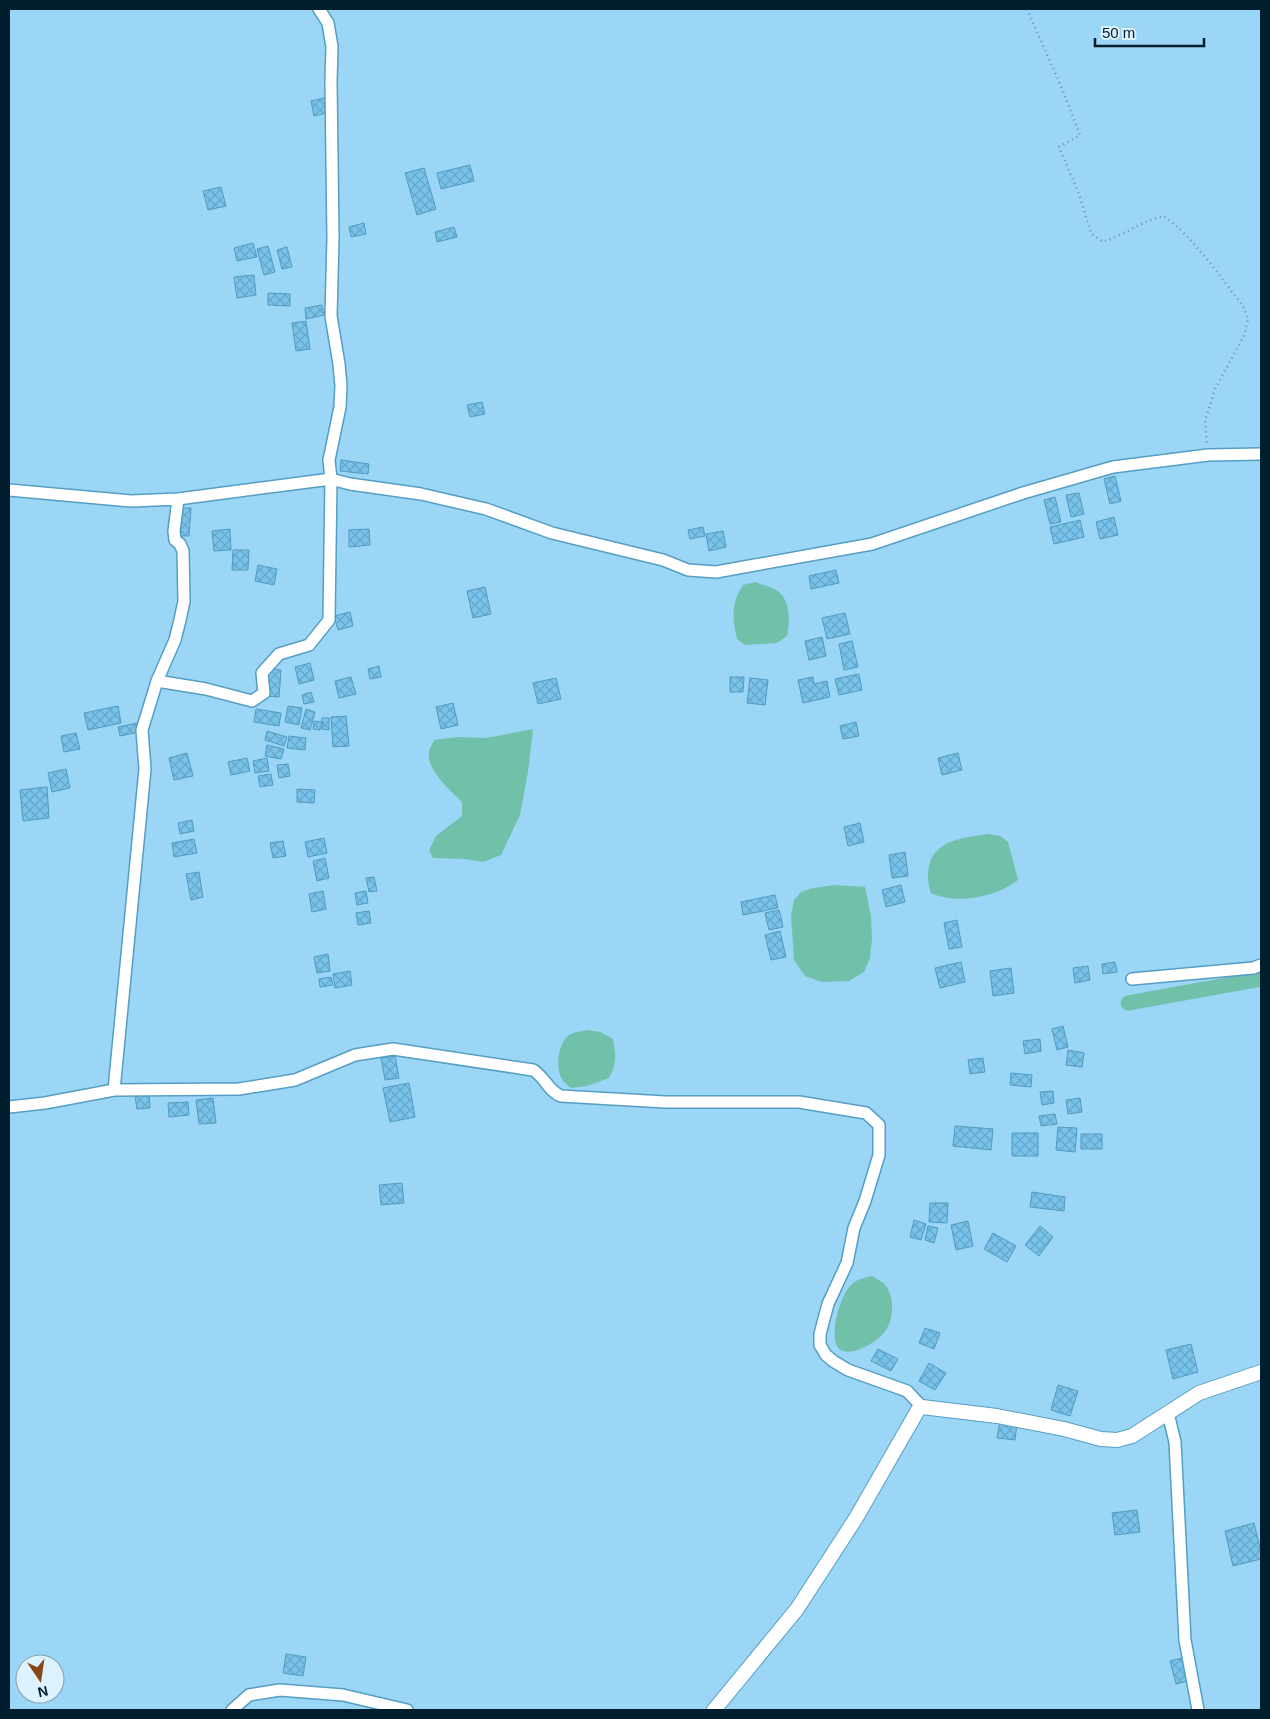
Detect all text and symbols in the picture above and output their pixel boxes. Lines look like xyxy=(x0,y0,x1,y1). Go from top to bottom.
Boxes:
scale bar xyxy=(1095,15,1204,47)
text: 50 m xyxy=(1102,24,1135,41)
north arrow xyxy=(15,1654,65,1704)
text: N xyxy=(36,1683,50,1701)

